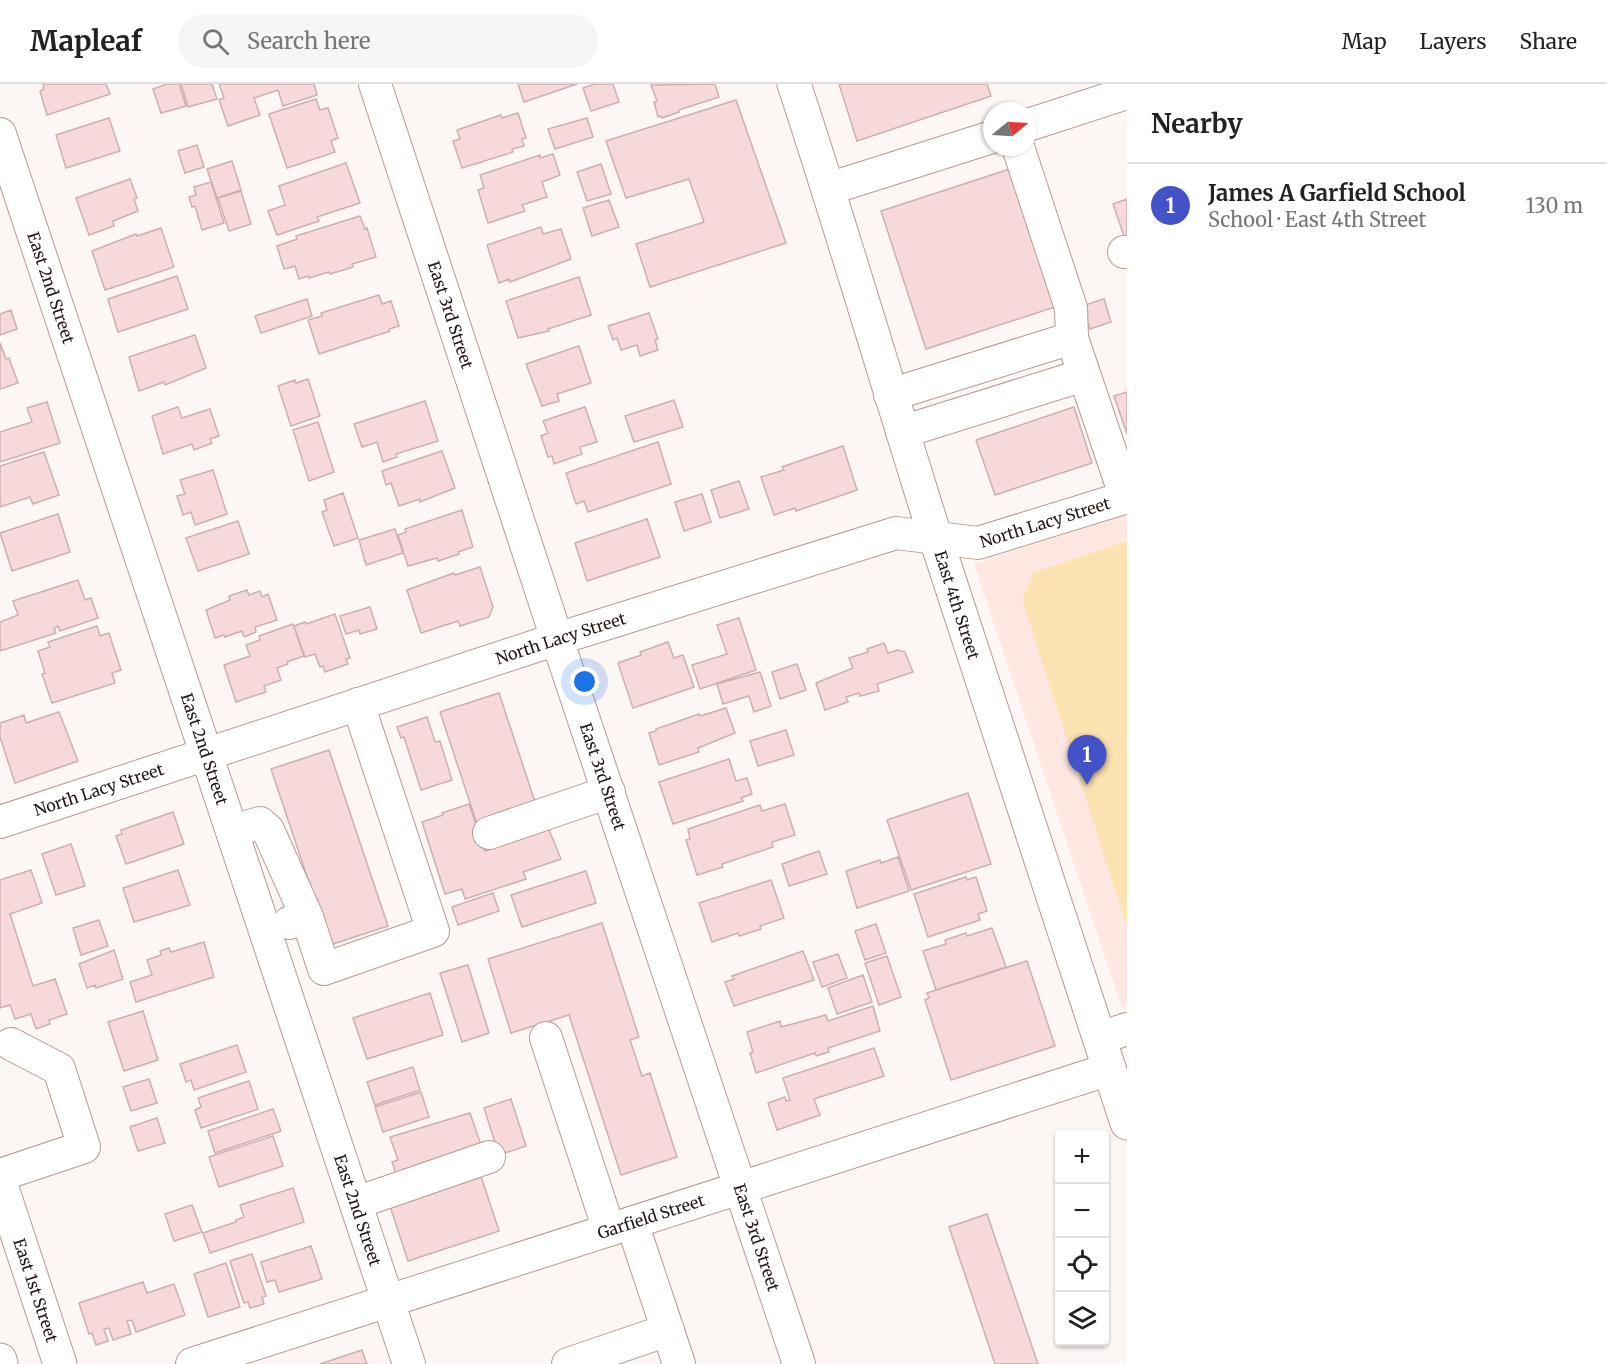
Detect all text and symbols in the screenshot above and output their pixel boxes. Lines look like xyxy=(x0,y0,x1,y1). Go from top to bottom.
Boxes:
search box xyxy=(178,14,598,68)
text: Mapleaf xyxy=(30,23,142,59)
icon: search xyxy=(199,25,232,58)
text: Search here xyxy=(247,27,370,55)
text: Map xyxy=(1342,28,1387,55)
text: Layers xyxy=(1420,28,1487,55)
text: Share xyxy=(1520,28,1577,55)
north arrow xyxy=(983,102,1037,156)
text: Nearby xyxy=(1151,107,1243,140)
text: James A Garfield School xyxy=(1208,179,1466,207)
text: 1 xyxy=(1166,193,1175,218)
text: 130 m xyxy=(1526,193,1583,218)
text: School · East 4th Street xyxy=(1208,207,1426,232)
street label: East 2nd Street xyxy=(23,229,79,347)
street label: East 3rd Street xyxy=(424,259,478,372)
street label: North Lacy Street xyxy=(977,493,1113,552)
street label: East 4th Street xyxy=(930,548,984,663)
street label: North Lacy Street xyxy=(493,608,629,668)
your location xyxy=(570,667,599,696)
street label: East 2nd Street xyxy=(177,690,233,808)
street label: East 3rd Street xyxy=(576,720,630,833)
pin: 1 xyxy=(1068,736,1106,785)
street label: North Lacy Street xyxy=(31,759,167,820)
map controls xyxy=(1055,1130,1109,1346)
button: + xyxy=(1055,1130,1109,1184)
street label: East 2nd Street xyxy=(330,1152,386,1269)
street label: East 3rd Street xyxy=(730,1181,784,1294)
button: − xyxy=(1055,1184,1109,1238)
street label: Garfield Street xyxy=(595,1190,708,1243)
street label: East 1st Street xyxy=(9,1236,62,1345)
button: locate xyxy=(1055,1238,1109,1292)
button: layers xyxy=(1055,1292,1109,1346)

